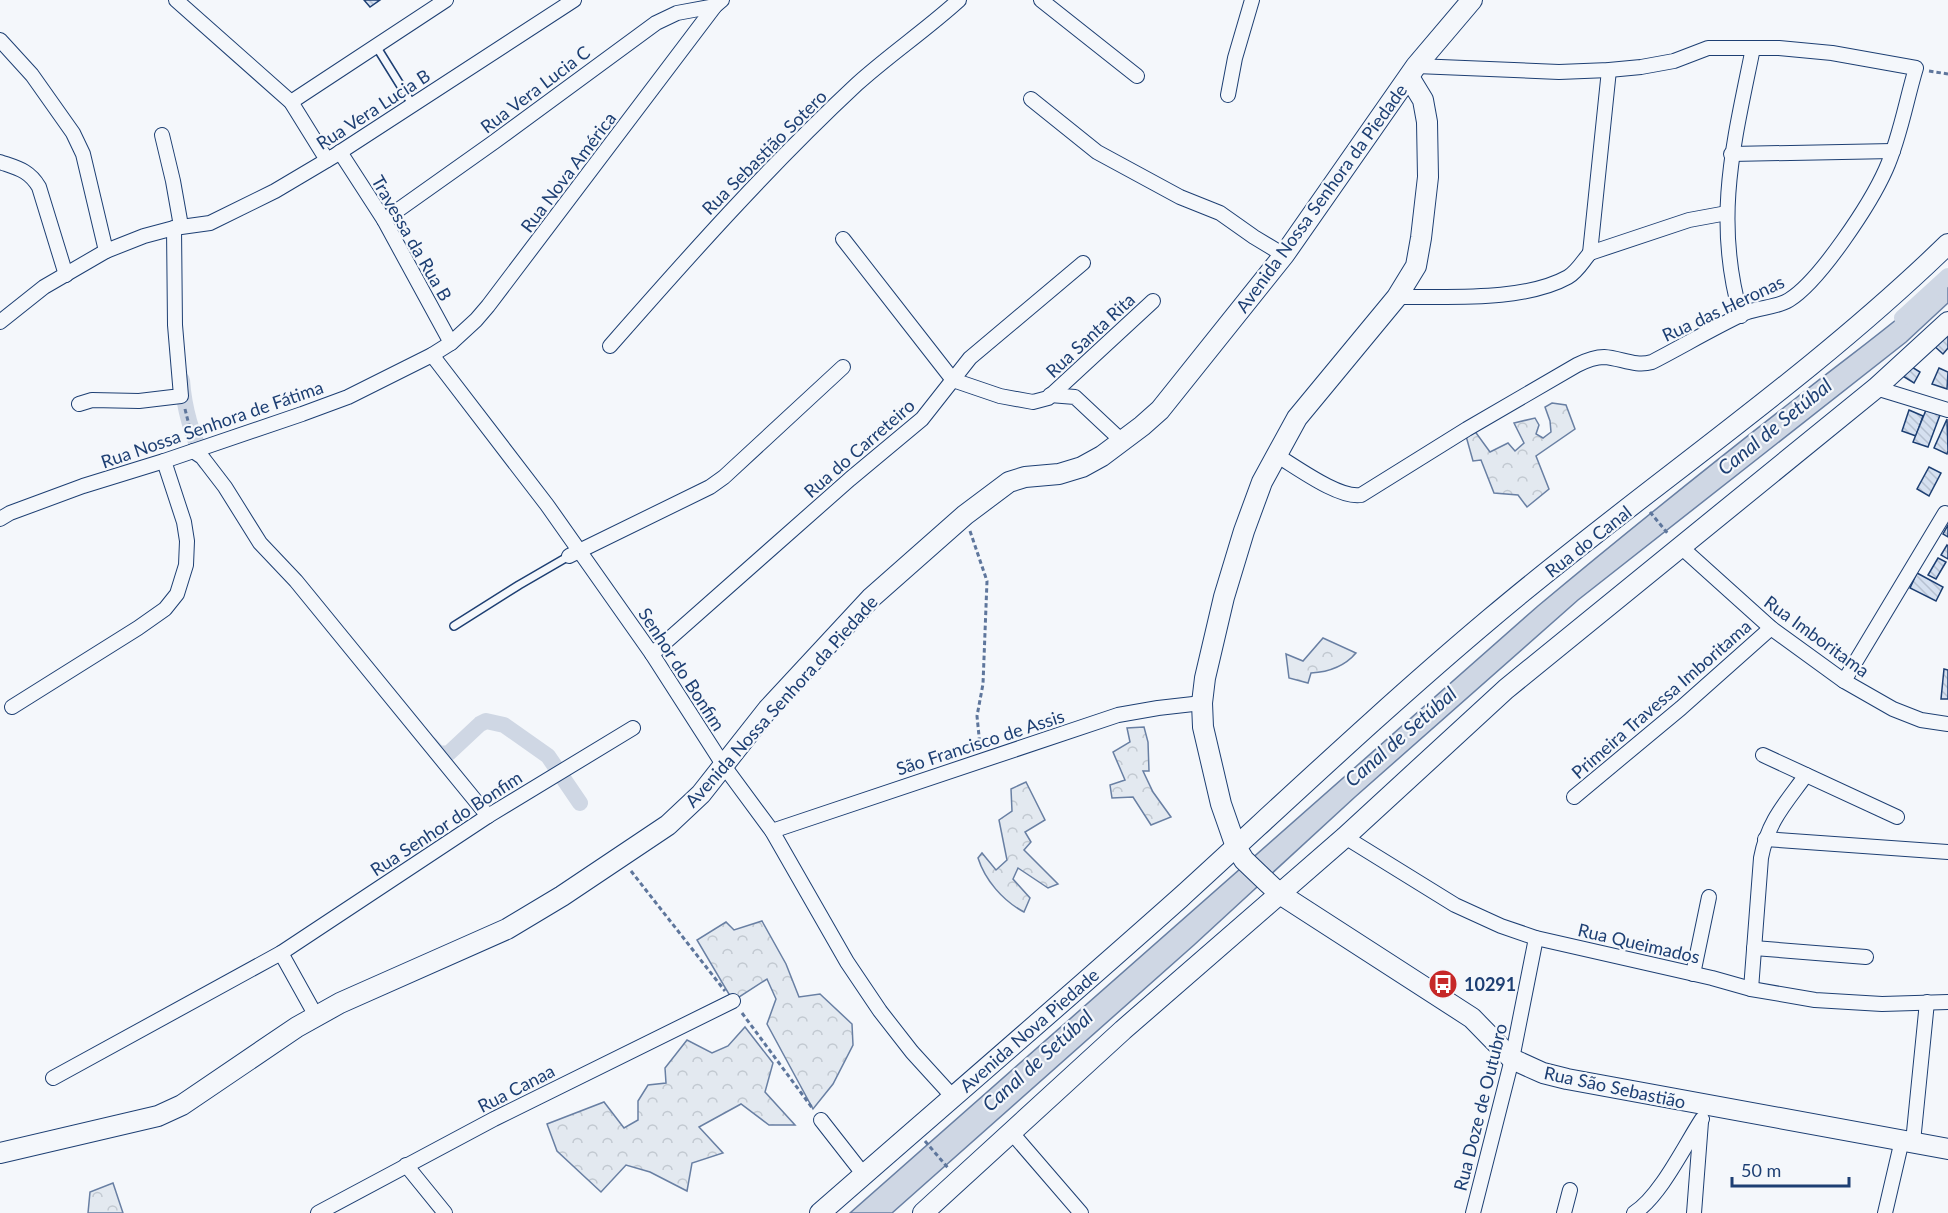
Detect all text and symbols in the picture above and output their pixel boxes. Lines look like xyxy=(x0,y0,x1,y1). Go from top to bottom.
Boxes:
street label: Rua Vera Lucia C xyxy=(476,41,594,137)
street label: Rua Vera Lucia B xyxy=(312,64,434,154)
street label: Avenida Nossa Senhora da Piedade xyxy=(1231,79,1411,317)
street label: Rua Sebastião Sotero xyxy=(697,85,831,219)
street label: Rua Nova América xyxy=(516,108,620,236)
street label: Travessa da Rua B xyxy=(367,171,457,305)
street label: Rua das Heronas xyxy=(1658,270,1788,346)
street label: Rua Santa Rita xyxy=(1041,288,1139,382)
water label: Canal de Setúbal xyxy=(1712,372,1836,479)
street label: Rua Nossa Senhora de Fátima xyxy=(98,376,326,472)
street label: Rua do Carreteiro xyxy=(799,394,919,502)
street label: Rua do Canal xyxy=(1540,500,1636,582)
street label: Avenida Nossa Senhora da Piedade xyxy=(680,591,882,811)
street label: Rua Imboritama xyxy=(1760,591,1874,681)
street label: Senhor do Bonfim xyxy=(634,604,730,734)
street label: Primeira Travessa Imboritama xyxy=(1567,615,1755,783)
water label: Canal de Setúbal xyxy=(1339,681,1461,791)
street label: São Francisco de Assis xyxy=(893,704,1067,780)
street label: Rua Senhor do Bonfim xyxy=(366,766,526,880)
street label: Rua Queimados xyxy=(1576,918,1702,968)
street label: Avenida Nova Piedade xyxy=(955,964,1103,1096)
bus stop icon: 10291 xyxy=(1427,968,1459,1000)
place label: 10291 xyxy=(1464,973,1516,995)
water label: Canal de Setúbal xyxy=(977,1004,1097,1116)
street label: Rua Doze de Outubro xyxy=(1449,1021,1511,1193)
street label: Rua Canaa xyxy=(474,1059,558,1117)
street label: Rua São Sebastião xyxy=(1542,1061,1688,1113)
scale bar xyxy=(1732,1150,1849,1188)
text: 50 m xyxy=(1741,1159,1781,1181)

